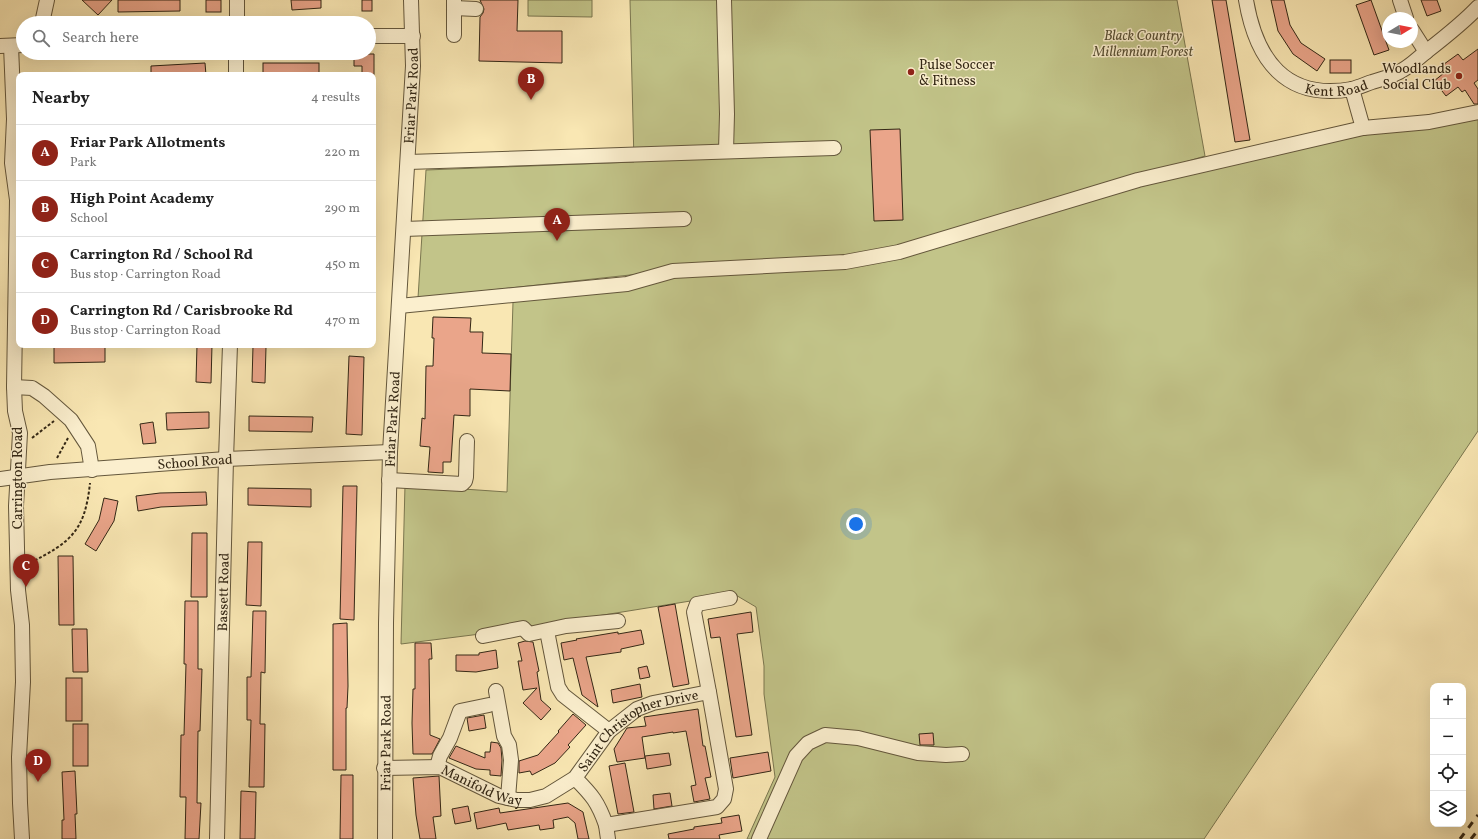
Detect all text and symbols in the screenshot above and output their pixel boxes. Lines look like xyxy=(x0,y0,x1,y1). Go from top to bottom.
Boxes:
north arrow xyxy=(1382,12,1418,48)
search box xyxy=(16,16,376,60)
icon: search xyxy=(30,27,52,49)
park label: Black Country Millennium Forest xyxy=(1092,27,1193,62)
text: Search here xyxy=(62,28,139,49)
street label: Friar Park Road xyxy=(400,47,424,144)
place label: Pulse Soccer & Fitness xyxy=(919,56,995,91)
place label: Woodlands Social Club xyxy=(1382,60,1451,95)
pin: B xyxy=(518,67,544,100)
marker: Pulse Soccer & Fitness xyxy=(906,67,916,77)
marker: Woodlands Social Club xyxy=(1454,71,1464,81)
street label: Kent Road xyxy=(1302,76,1371,102)
text: Nearby xyxy=(32,87,90,110)
text: 4 results xyxy=(311,89,360,107)
text: Friar Park Allotments xyxy=(70,133,225,154)
text: A xyxy=(40,144,50,162)
text: 220 m xyxy=(324,144,360,162)
text: Park xyxy=(70,154,97,172)
text: High Point Academy xyxy=(70,189,214,210)
text: B xyxy=(41,200,49,218)
text: 290 m xyxy=(324,200,360,218)
pin: A xyxy=(544,208,570,241)
text: School xyxy=(70,210,108,228)
text: Carrington Rd / School Rd xyxy=(70,245,253,266)
text: C xyxy=(41,256,49,274)
text: 450 m xyxy=(325,256,360,274)
text: Bus stop · Carrington Road xyxy=(70,266,221,284)
text: Carrington Rd / Carisbrooke Rd xyxy=(70,301,293,322)
text: D xyxy=(40,312,50,330)
text: 470 m xyxy=(325,312,360,330)
text: Bus stop · Carrington Road xyxy=(70,322,221,340)
street label: Friar Park Road xyxy=(382,370,406,467)
street label: Carrington Road xyxy=(9,427,28,529)
street label: School Road xyxy=(157,451,233,475)
your location xyxy=(846,514,866,534)
street label: Bassett Road xyxy=(214,553,235,632)
pin: C xyxy=(13,554,39,587)
map controls xyxy=(1430,683,1466,827)
button: + xyxy=(1430,683,1466,719)
street label: Saint Christopher Drive xyxy=(574,686,700,776)
street label: Friar Park Road xyxy=(377,695,397,791)
button: − xyxy=(1430,719,1466,755)
pin: D xyxy=(25,749,51,782)
button: locate xyxy=(1430,755,1466,791)
street label: Manifold Way xyxy=(438,761,522,811)
button: layers xyxy=(1430,791,1466,827)

